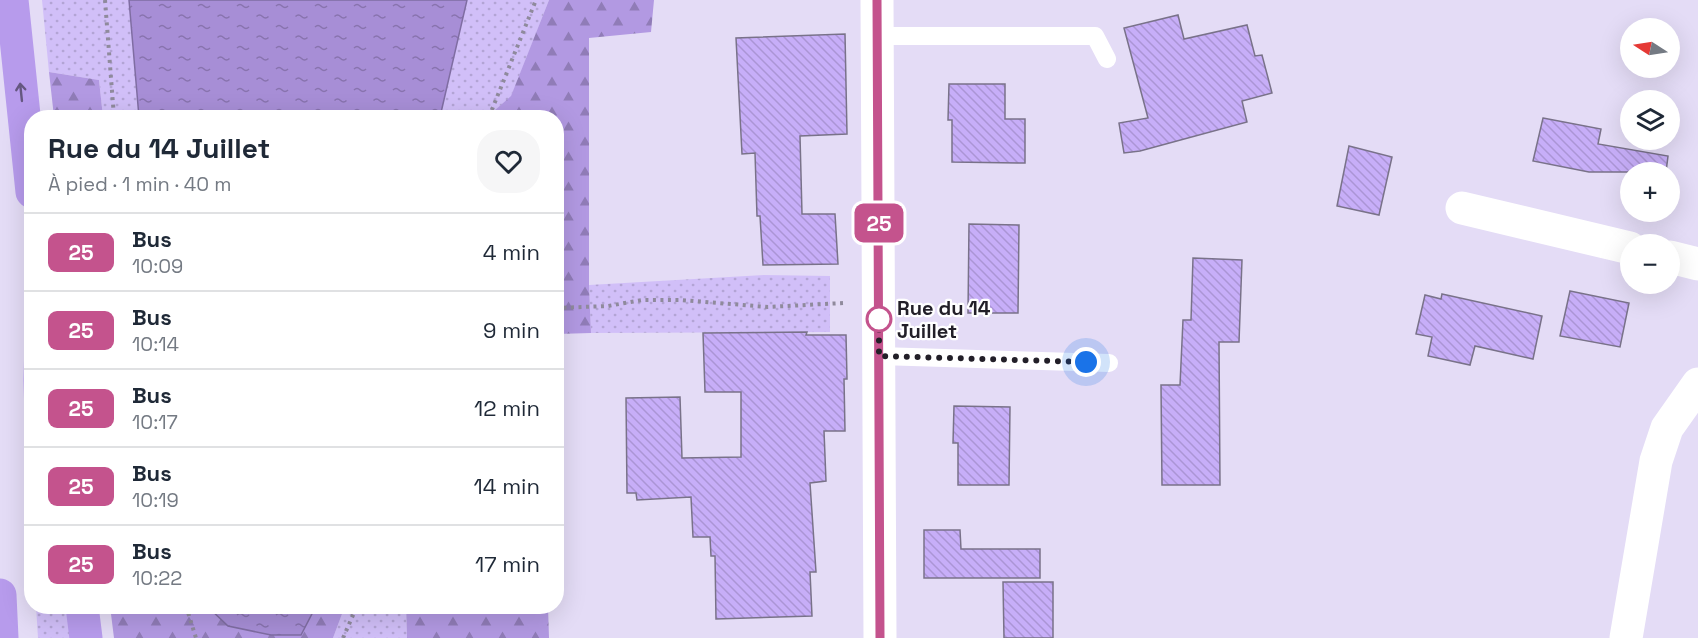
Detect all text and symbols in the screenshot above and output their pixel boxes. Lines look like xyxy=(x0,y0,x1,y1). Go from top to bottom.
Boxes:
north arrow xyxy=(1620,18,1680,78)
map controls xyxy=(1620,18,1680,294)
one-way arrow xyxy=(15,82,26,102)
button: layers xyxy=(1620,90,1680,150)
text: Rue du 14 Juillet xyxy=(48,130,270,166)
button: heart xyxy=(477,130,540,193)
button: + xyxy=(1620,162,1680,222)
text: À pied · 1 min · 40 m xyxy=(48,171,232,197)
line badge: 25 xyxy=(852,204,906,242)
text: 25 xyxy=(866,210,892,237)
text: Bus xyxy=(132,225,172,253)
button: − xyxy=(1620,234,1680,294)
text: 4 min xyxy=(483,238,540,266)
text: 25 xyxy=(68,239,94,266)
text: 10:09 xyxy=(132,253,183,279)
place label: Rue du 14 Juillet xyxy=(897,295,991,344)
text: Bus xyxy=(132,303,172,331)
marker: Rue du 14 Juillet xyxy=(866,306,892,332)
text: 9 min xyxy=(483,316,540,344)
text: 25 xyxy=(68,317,94,344)
text: 10:14 xyxy=(132,331,179,357)
your location xyxy=(1071,347,1101,377)
text: Bus xyxy=(132,381,172,409)
text: 12 min xyxy=(474,394,540,422)
text: 25 xyxy=(68,395,94,422)
text: 10:17 xyxy=(132,409,178,435)
text: Bus xyxy=(132,459,172,487)
text: 14 min xyxy=(474,472,540,500)
text: 25 xyxy=(68,473,94,500)
text: 10:19 xyxy=(132,487,179,513)
text: Bus xyxy=(132,537,172,565)
text: 17 min xyxy=(475,550,540,578)
text: 25 xyxy=(68,551,94,578)
text: 10:22 xyxy=(132,565,182,591)

